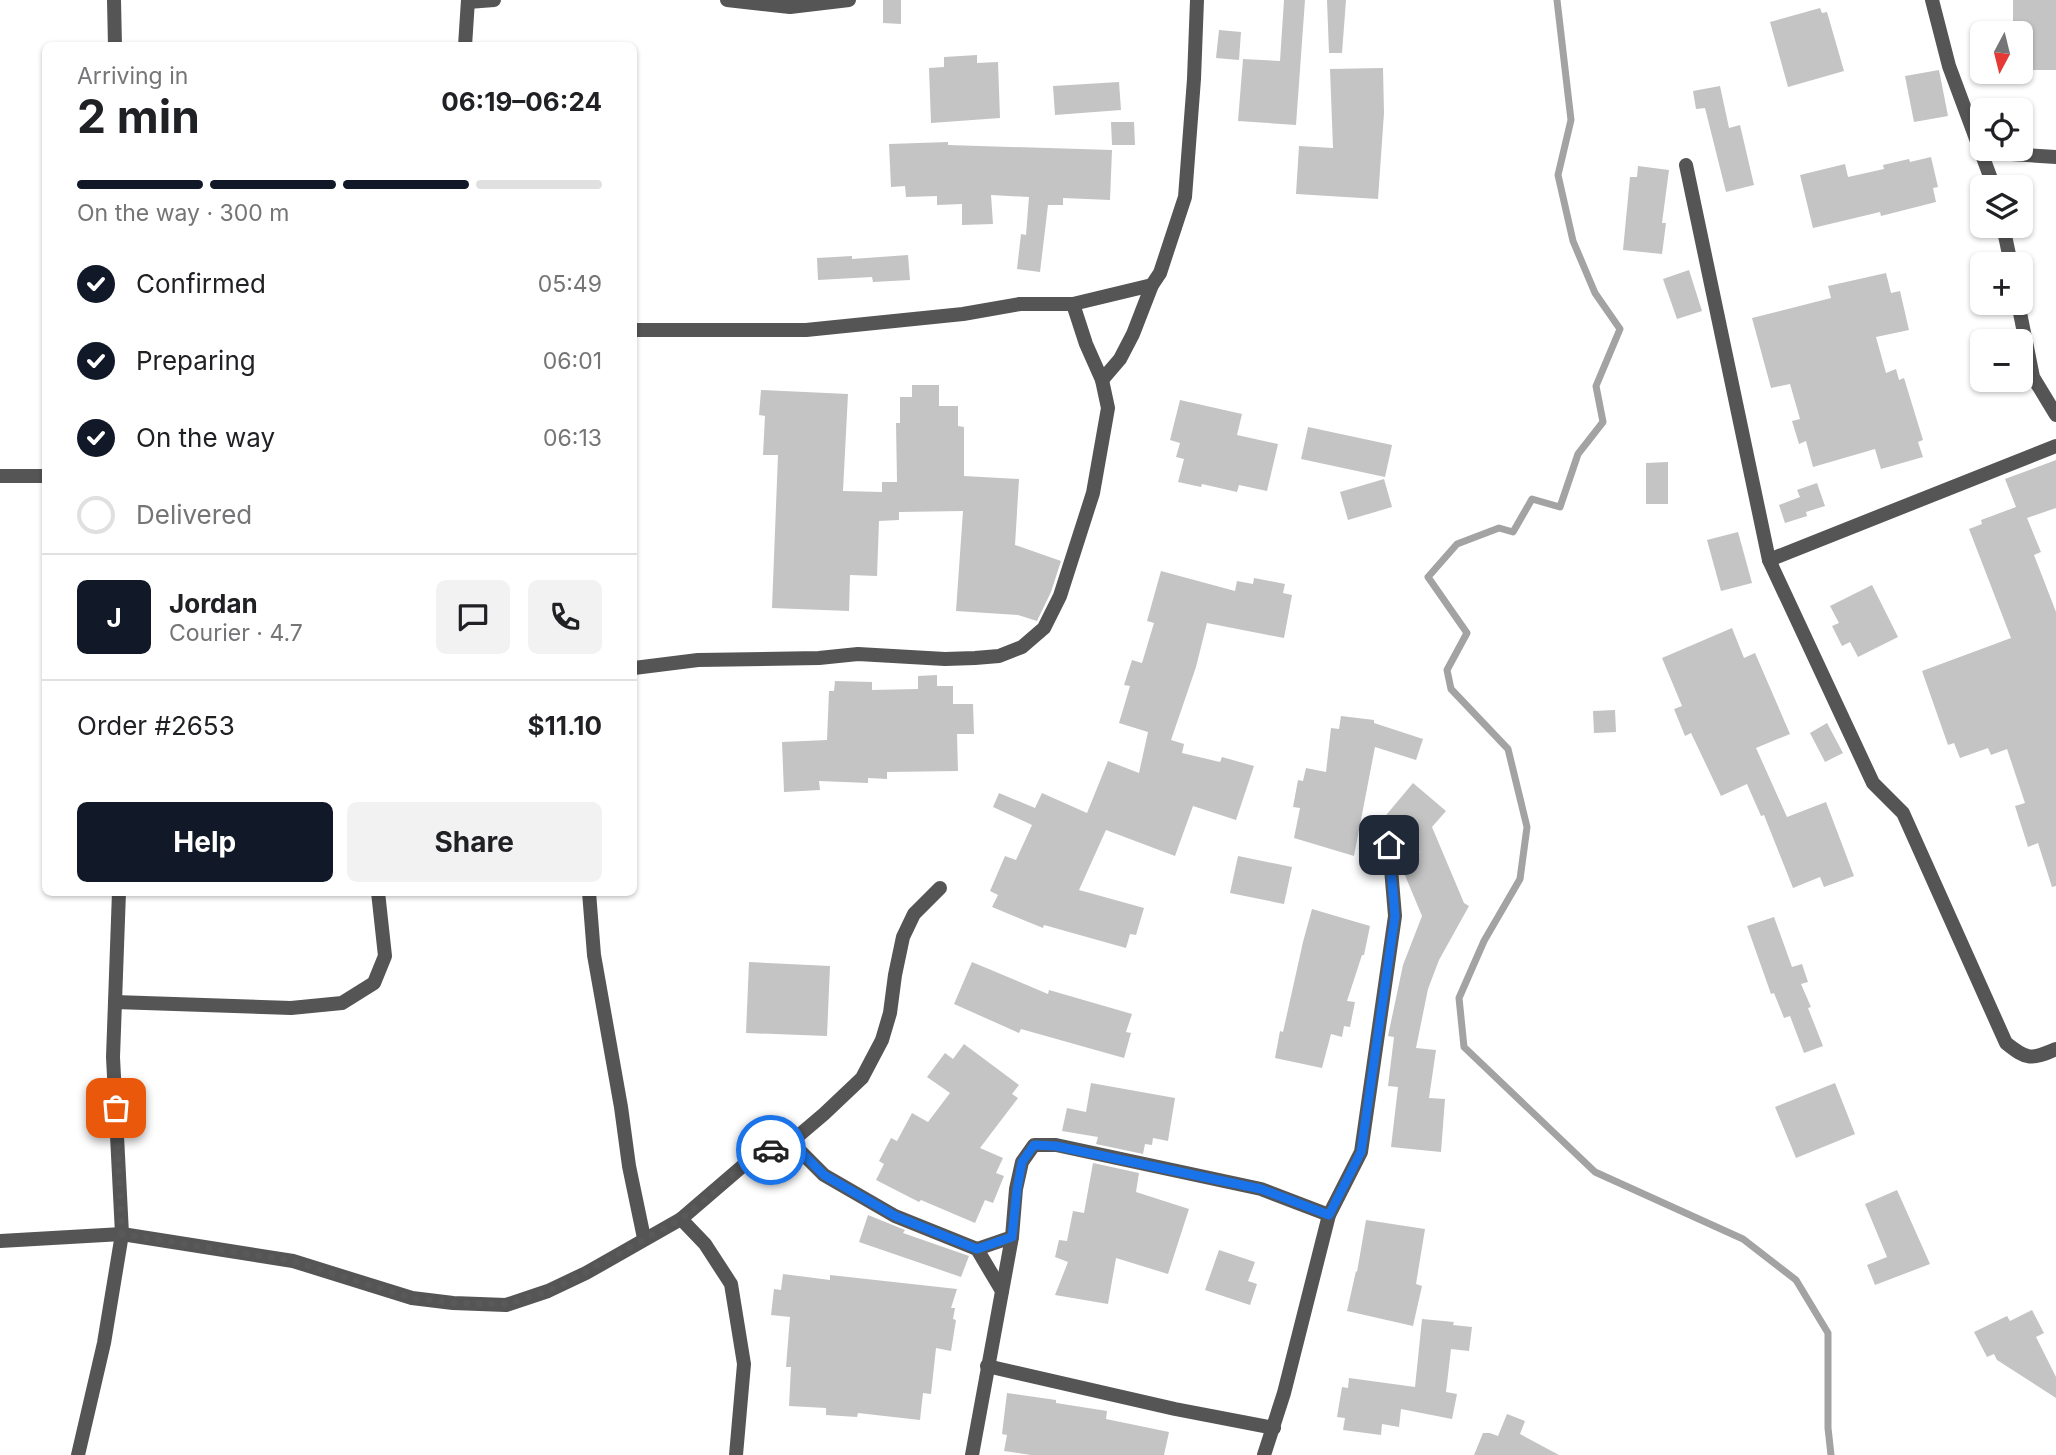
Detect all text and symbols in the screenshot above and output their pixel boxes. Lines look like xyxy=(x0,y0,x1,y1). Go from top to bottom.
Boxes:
north arrow xyxy=(1970,21,2034,84)
map controls xyxy=(1970,21,2033,392)
text: Arriving in xyxy=(77,62,188,90)
text: 06:19–06:24 xyxy=(441,86,602,117)
text: 2 min xyxy=(77,88,200,144)
button: locate xyxy=(1970,98,2033,161)
button: layers xyxy=(1970,175,2033,238)
text: On the way · 300 m xyxy=(77,199,289,227)
button: + xyxy=(1970,252,2033,315)
icon: check xyxy=(77,265,115,303)
text: Confirmed xyxy=(136,268,266,299)
text: 05:49 xyxy=(538,270,602,298)
button: − xyxy=(1970,329,2033,392)
icon: check xyxy=(77,342,115,380)
text: Preparing xyxy=(136,345,256,376)
text: 06:01 xyxy=(543,347,602,375)
icon: check xyxy=(77,419,115,457)
text: On the way xyxy=(136,422,275,453)
text: 06:13 xyxy=(543,424,602,452)
text: Delivered xyxy=(136,499,252,530)
button: chat xyxy=(436,580,510,654)
button: phone xyxy=(528,580,602,654)
text: Jordan xyxy=(169,588,258,619)
text: J xyxy=(106,602,122,633)
text: Courier · 4.7 xyxy=(169,619,303,647)
text: Order #2653 xyxy=(77,710,235,741)
text: $11.10 xyxy=(527,710,602,741)
button: Help xyxy=(77,802,333,882)
button: Share xyxy=(347,802,602,882)
pin xyxy=(1359,815,1419,875)
icon: home xyxy=(1370,826,1408,864)
pin xyxy=(86,1078,146,1138)
icon: bag xyxy=(97,1089,135,1127)
courier xyxy=(736,1115,806,1185)
icon: car xyxy=(752,1131,790,1169)

